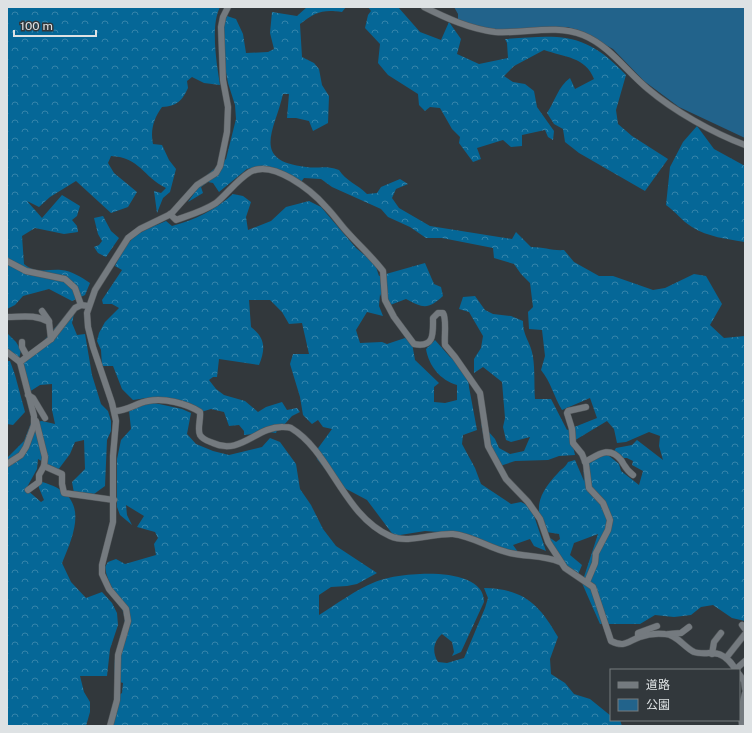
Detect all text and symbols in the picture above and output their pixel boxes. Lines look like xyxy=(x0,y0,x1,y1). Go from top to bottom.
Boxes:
scale bar xyxy=(14,12,96,38)
text: 100 m xyxy=(20,19,53,33)
legend xyxy=(610,669,740,721)
text: 道路 xyxy=(646,678,670,692)
text: 公園 xyxy=(646,698,670,712)

